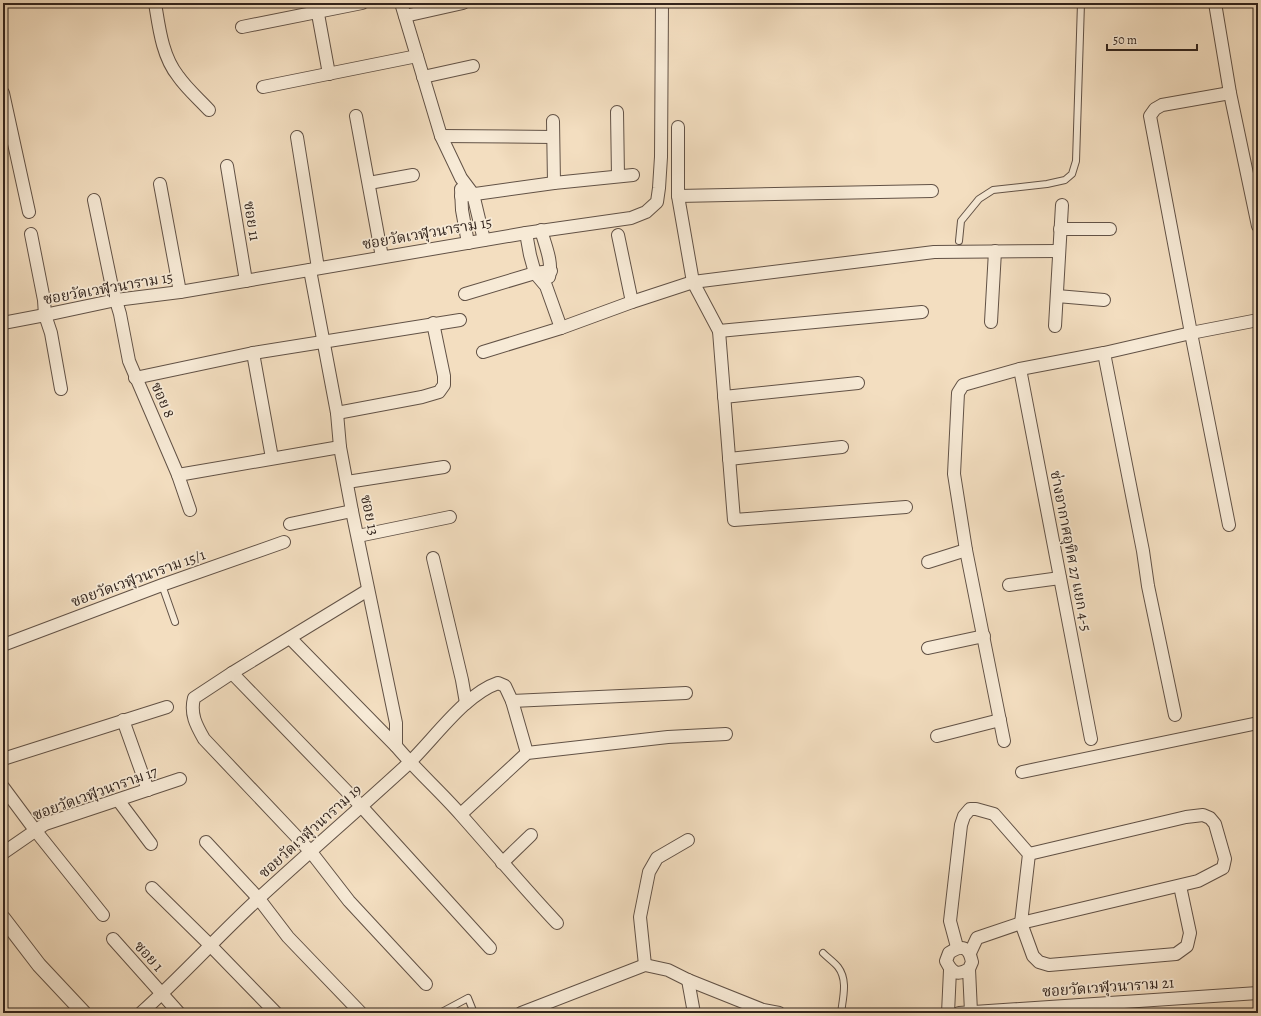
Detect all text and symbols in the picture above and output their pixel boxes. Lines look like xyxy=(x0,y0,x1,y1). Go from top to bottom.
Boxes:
scale bar xyxy=(1107,26,1197,52)
text: 50 m xyxy=(1113,32,1137,48)
street label: ซอย 11 xyxy=(239,200,265,242)
street label: ซอยวัดเวฬุวนาราม 15 xyxy=(361,212,494,255)
street label: ซอยวัดเวฬุวนาราม 15 xyxy=(42,267,175,310)
street label: ซอย 8 xyxy=(146,379,180,421)
street label: ช่างอากาศอุทิศ 27 แยก 4-5 xyxy=(1045,469,1096,633)
street label: ซอย 13 xyxy=(356,493,384,537)
street label: ซอยวัดเวฬุวนาราม 15/1 xyxy=(68,544,208,613)
street label: ซอยวัดเวฬุวนาราม 17 xyxy=(30,761,161,826)
street label: ซอยวัดเวฬุวนาราม 19 xyxy=(254,779,366,883)
street label: ซอย 1 xyxy=(130,936,168,976)
street label: ซอยวัดเวฬุวนาราม 21 xyxy=(1041,972,1175,1003)

